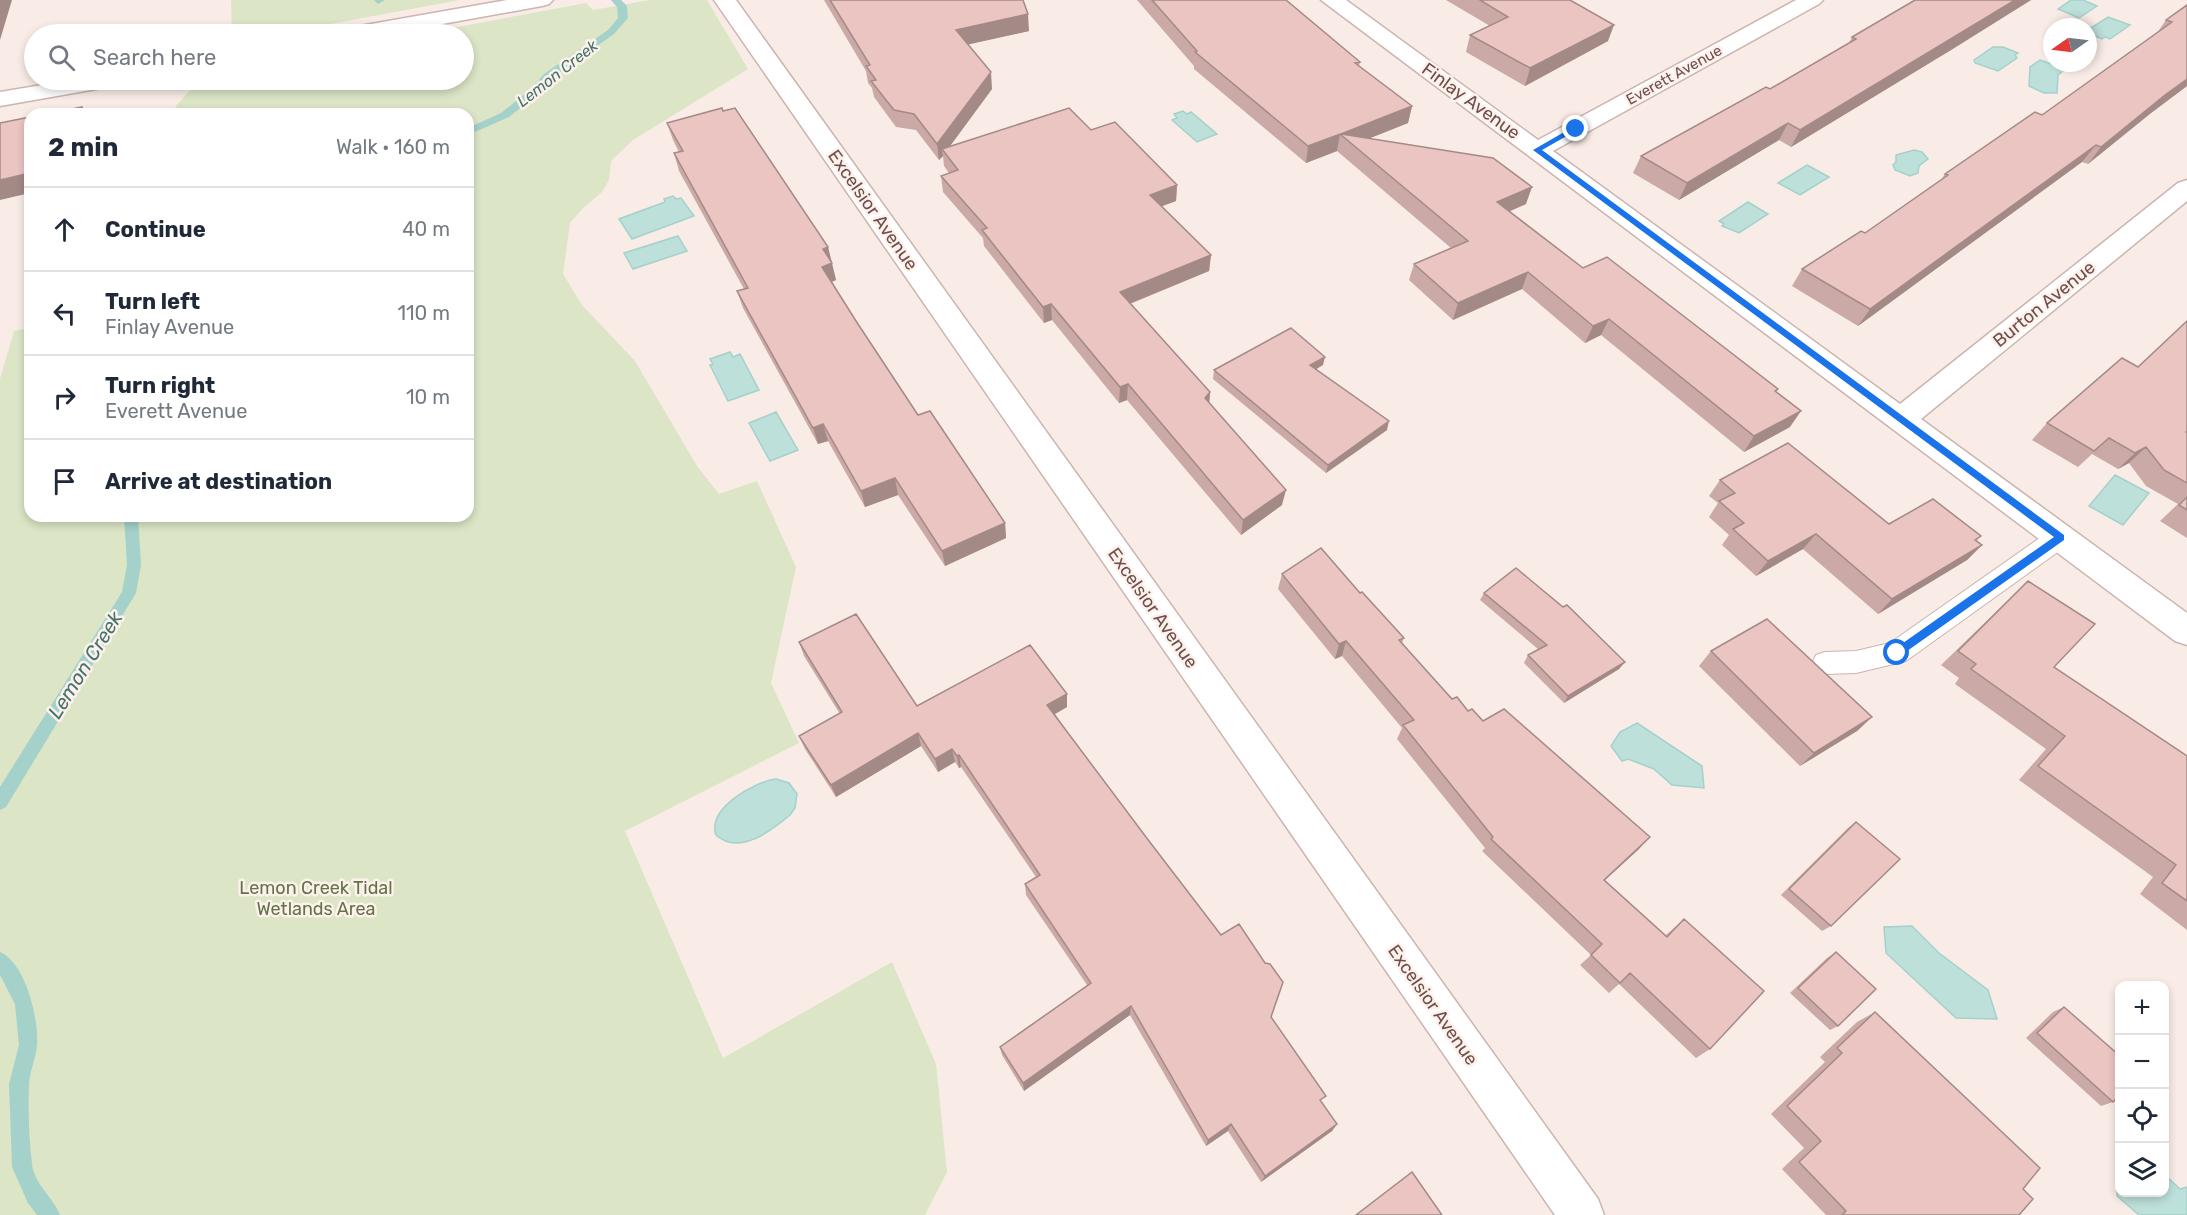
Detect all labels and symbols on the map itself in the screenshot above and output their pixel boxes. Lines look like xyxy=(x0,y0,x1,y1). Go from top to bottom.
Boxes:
north arrow xyxy=(2043,18,2097,72)
water label: Lemon Creek xyxy=(513,35,602,111)
street label: Everett Avenue xyxy=(1623,41,1725,109)
street label: Finlay Avenue xyxy=(1417,58,1525,144)
route end xyxy=(1562,115,1588,141)
street label: Excelsior Avenue xyxy=(823,146,923,274)
street label: Burton Avenue xyxy=(1989,256,2099,352)
street label: Excelsior Avenue xyxy=(1103,544,1203,672)
water label: Lemon Creek xyxy=(43,606,128,723)
route start xyxy=(1883,639,1909,665)
park label: Lemon Creek Tidal Wetlands Area xyxy=(239,877,393,920)
street label: Excelsior Avenue xyxy=(1383,941,1483,1069)

